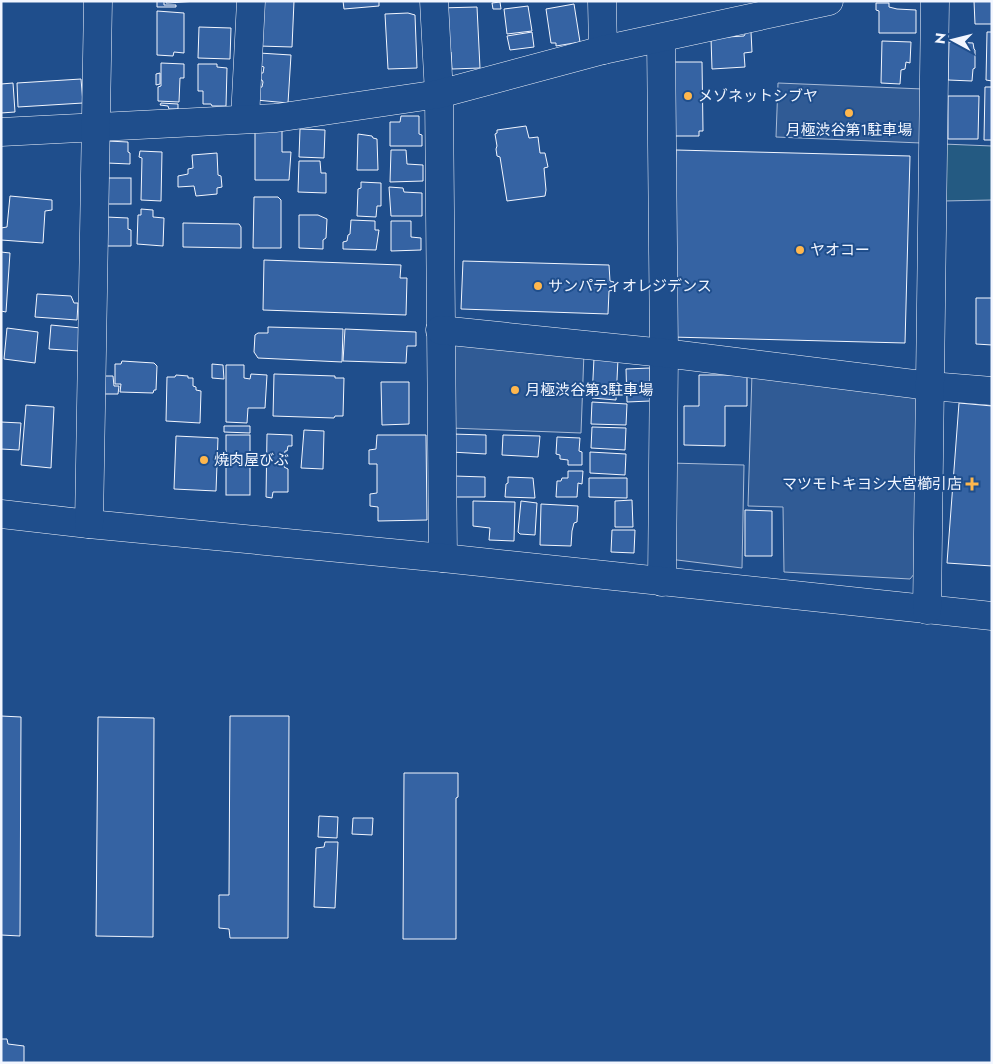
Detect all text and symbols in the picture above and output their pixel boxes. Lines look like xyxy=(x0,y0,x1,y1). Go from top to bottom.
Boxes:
north arrow xyxy=(928,15,978,65)
text: N xyxy=(929,32,951,45)
place label: メゾネットシブヤ xyxy=(698,85,818,107)
marker: メゾネットシブヤ xyxy=(682,90,694,102)
marker: 月極渋谷第1駐車場 xyxy=(843,107,855,119)
place label: 月極渋谷第1駐車場 xyxy=(786,119,912,141)
place label: ヤオコー xyxy=(810,239,870,261)
marker: ヤオコー xyxy=(794,244,806,256)
place label: サンパティオレジデンス xyxy=(548,275,712,297)
marker: サンパティオレジデンス xyxy=(532,280,544,292)
place label: 月極渋谷第3駐車場 xyxy=(525,379,653,401)
marker: 月極渋谷第3駐車場 xyxy=(509,384,521,396)
place label: 焼肉屋びぶ xyxy=(214,449,289,471)
marker: 焼肉屋びぶ xyxy=(198,454,210,466)
place label: マツモトキヨシ大宮櫛引店 xyxy=(782,473,962,495)
marker: マツモトキヨシ大宮櫛引店 xyxy=(966,478,978,490)

